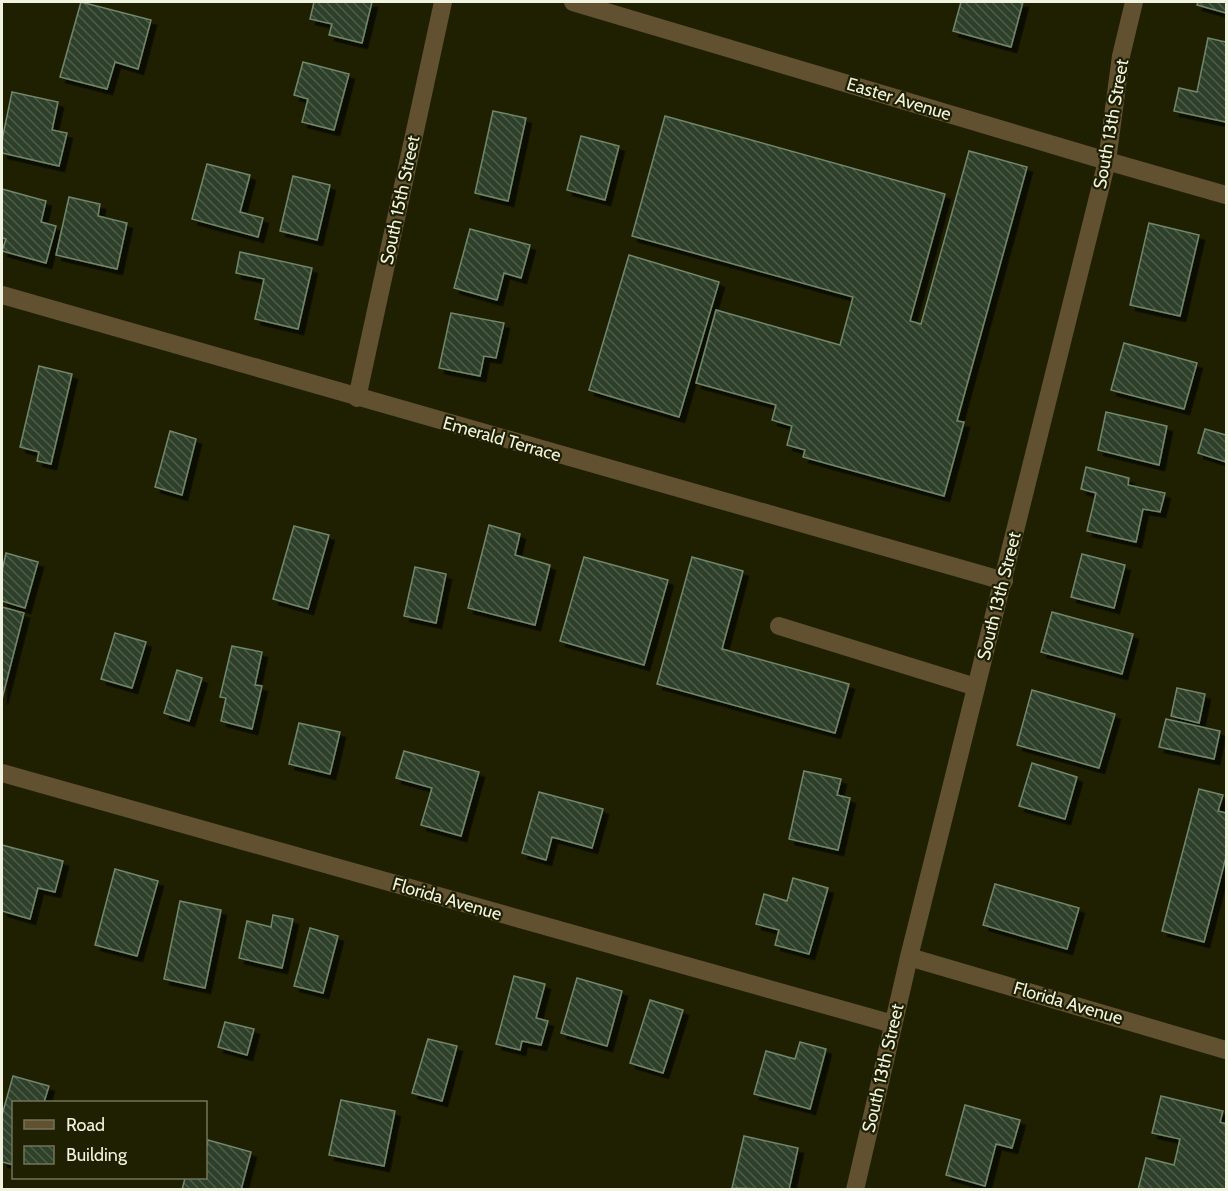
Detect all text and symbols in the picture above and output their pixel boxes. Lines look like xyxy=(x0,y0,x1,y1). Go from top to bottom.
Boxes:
street label: South 13th Street xyxy=(1089,57,1133,191)
street label: Easter Avenue xyxy=(844,73,954,125)
street label: South 15th Street xyxy=(376,133,424,267)
street label: Emerald Terrace xyxy=(440,412,564,466)
street label: South 13th Street xyxy=(972,530,1026,662)
street label: Florida Avenue xyxy=(390,873,504,925)
street label: Florida Avenue xyxy=(1011,977,1125,1029)
street label: South 13th Street xyxy=(857,1001,909,1135)
legend xyxy=(12,1101,207,1179)
text: Road xyxy=(66,1114,105,1136)
text: Building xyxy=(66,1144,128,1166)

